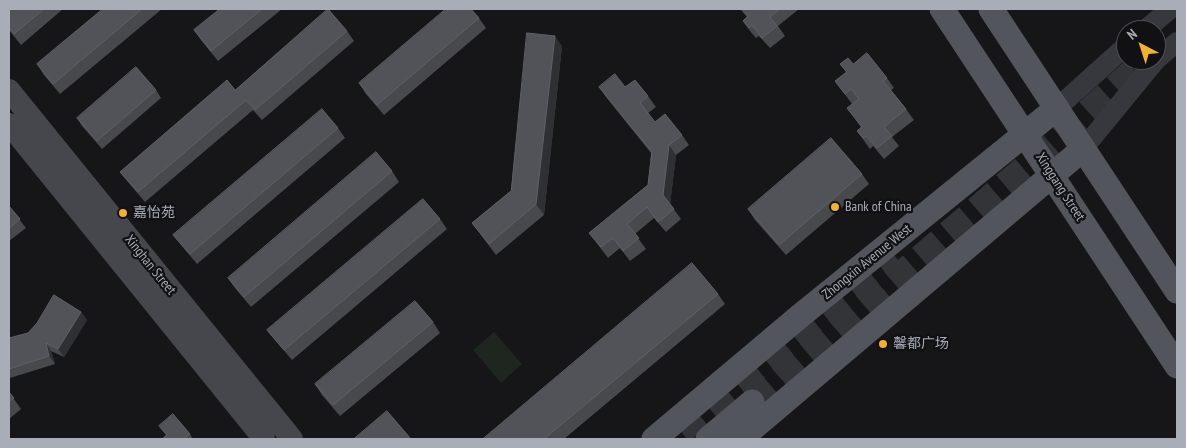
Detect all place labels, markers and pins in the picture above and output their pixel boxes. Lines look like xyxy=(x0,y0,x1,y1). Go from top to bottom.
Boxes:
place label: Bank of China xyxy=(845,199,912,215)
marker: Bank of China xyxy=(829,201,841,213)
place label: 嘉怡苑 xyxy=(133,205,175,221)
marker: 嘉怡苑 xyxy=(117,207,129,219)
place label: 馨都广场 xyxy=(893,336,949,352)
marker: 馨都广场 xyxy=(877,338,889,350)

